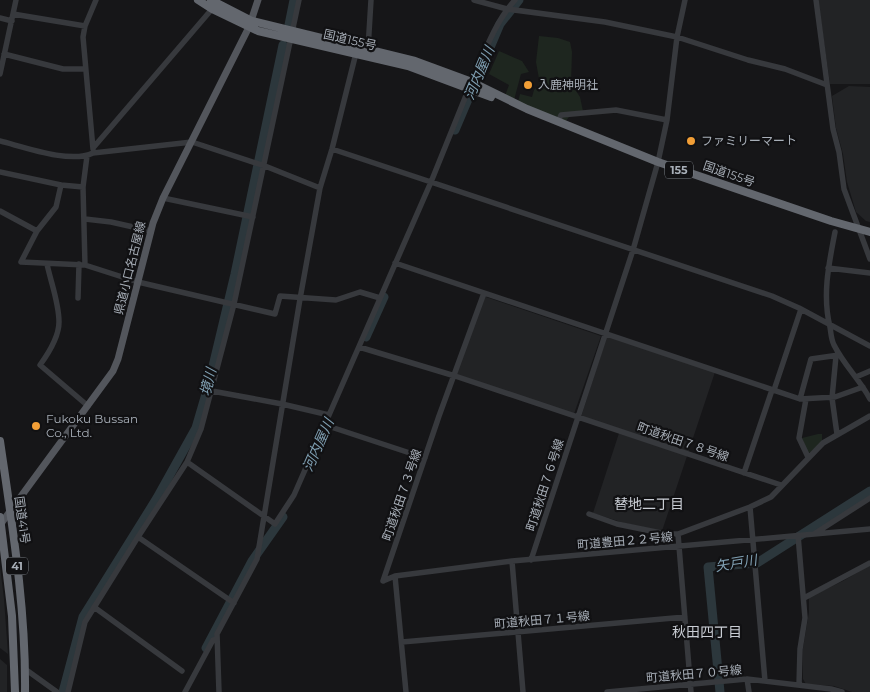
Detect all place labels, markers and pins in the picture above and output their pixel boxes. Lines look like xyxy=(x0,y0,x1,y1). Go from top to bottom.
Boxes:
place label: 入鹿神明社 xyxy=(538,77,598,92)
marker: 入鹿神明社 xyxy=(522,79,534,91)
place label: ファミリーマート xyxy=(701,133,797,148)
marker: ファミリーマート xyxy=(685,135,697,147)
place label: Fukoku Bussan Co., Ltd. xyxy=(46,411,138,440)
marker: Fukoku Bussan Co., Ltd. xyxy=(30,420,42,432)

